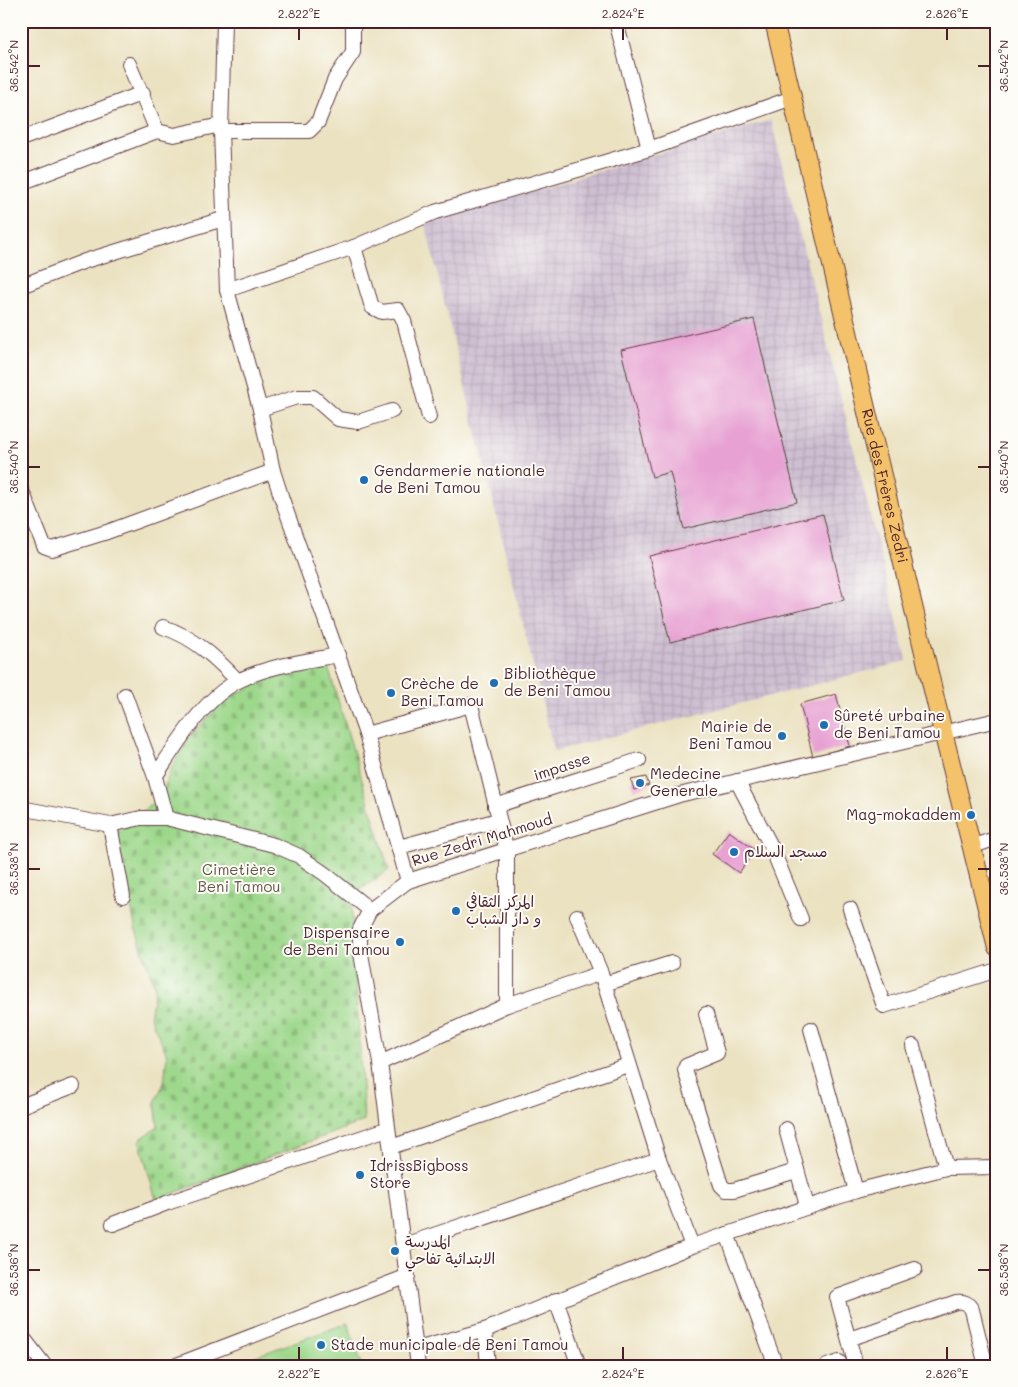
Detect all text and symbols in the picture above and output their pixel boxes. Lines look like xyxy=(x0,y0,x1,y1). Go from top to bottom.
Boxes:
text: 2.822°E xyxy=(278,5,320,21)
text: 2.824°E xyxy=(602,5,644,21)
text: 2.826°E xyxy=(926,5,969,21)
text: 36.542°N xyxy=(5,40,21,92)
text: 36.542°N xyxy=(995,40,1011,92)
street label: Rue des Frères Zedri xyxy=(858,407,914,565)
text: 36.540°N xyxy=(5,441,21,493)
text: 36.540°N xyxy=(995,441,1011,493)
place label: Gendarmerie nationale de Beni Tamou xyxy=(374,460,545,497)
marker: Gendarmerie nationale de Beni Tamou xyxy=(358,474,370,486)
place label: Bibliothèque de Beni Tamou xyxy=(504,663,611,700)
place label: Crèche de Beni Tamou xyxy=(401,673,484,710)
marker: Bibliothèque de Beni Tamou xyxy=(488,677,500,689)
marker: Crèche de Beni Tamou xyxy=(385,687,397,699)
place label: Sûreté urbaine de Beni Tamou xyxy=(834,705,945,742)
place label: Mairie de Beni Tamou xyxy=(689,716,772,753)
marker: Sûreté urbaine de Beni Tamou xyxy=(818,719,830,731)
marker: Mairie de Beni Tamou xyxy=(776,730,788,742)
street label: impasse xyxy=(531,747,593,785)
place label: Medecine Generale xyxy=(650,763,721,800)
marker: Medecine Generale xyxy=(634,777,646,789)
place label: Mag-mokaddem xyxy=(846,804,961,824)
street label: Rue Zedri Mahmoud xyxy=(409,808,554,870)
marker: Mag-mokaddem xyxy=(965,809,977,821)
place label: مسجد السلام xyxy=(744,841,828,863)
text: 36.538°N xyxy=(5,843,21,895)
text: 36.538°N xyxy=(995,843,1011,895)
marker: مسجد السلام xyxy=(728,846,740,858)
park label: Cimetière Beni Tamou xyxy=(197,859,281,896)
place label: المركز الثقافي و دار الشباب xyxy=(466,891,541,928)
marker: المركز الثقافي و دار الشباب xyxy=(450,905,462,917)
place label: Dispensaire de Beni Tamou xyxy=(283,922,390,959)
marker: Dispensaire de Beni Tamou xyxy=(394,936,406,948)
place label: IdrissBigboss Store xyxy=(370,1155,468,1192)
marker: IdrissBigboss Store xyxy=(354,1169,366,1181)
place label: المدرسة الابتدائية تفاحي xyxy=(405,1231,495,1272)
text: 36.536°N xyxy=(5,1244,21,1296)
text: 36.536°N xyxy=(995,1244,1011,1296)
marker: المدرسة الابتدائية تفاحي xyxy=(389,1245,401,1257)
place label: Stade municipale de Beni Tamou xyxy=(331,1334,569,1354)
marker: Stade municipale de Beni Tamou xyxy=(315,1339,327,1351)
text: 2.822°E xyxy=(278,1365,320,1381)
text: 2.824°E xyxy=(602,1365,644,1381)
text: 2.826°E xyxy=(926,1365,969,1381)

